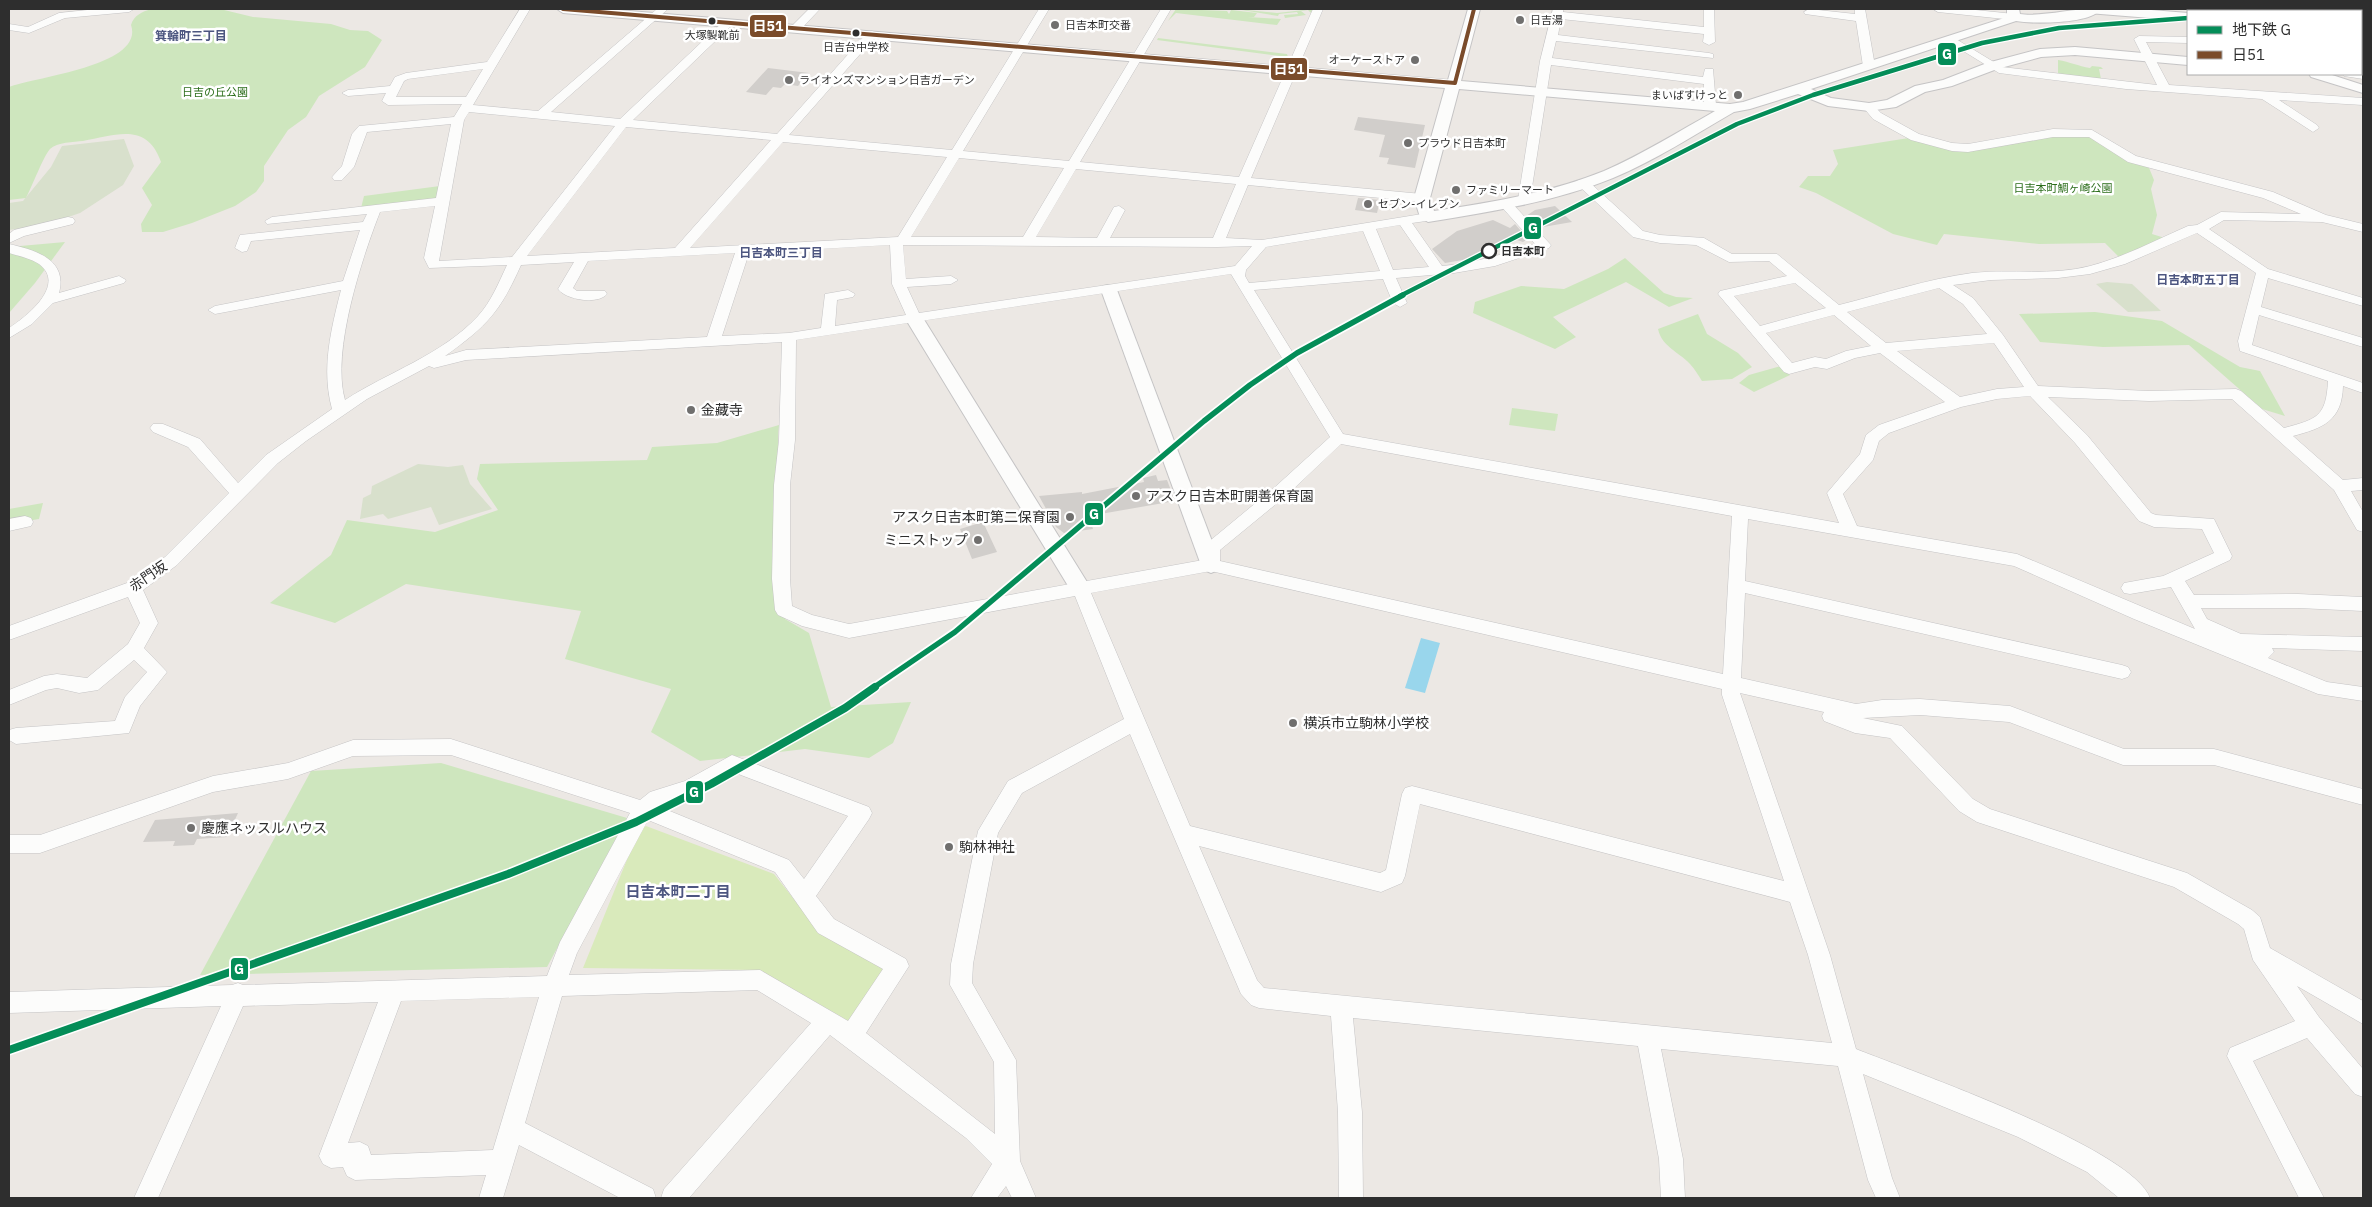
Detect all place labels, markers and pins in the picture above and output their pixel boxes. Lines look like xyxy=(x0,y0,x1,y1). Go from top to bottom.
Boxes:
place label: 日吉湯 xyxy=(1530,13,1563,27)
marker: 日吉湯 xyxy=(1514,14,1526,26)
marker: 大塚製靴前 xyxy=(707,16,717,26)
place label: 日吉本町交番 xyxy=(1065,18,1131,32)
marker: 日吉本町交番 xyxy=(1049,19,1061,31)
place label: 大塚製靴前 xyxy=(685,28,740,42)
marker: 日吉台中学校 xyxy=(851,28,861,38)
place label: 日吉台中学校 xyxy=(823,40,889,54)
place label: オーケーストア xyxy=(1329,53,1405,67)
marker: オーケーストア xyxy=(1409,54,1421,66)
place label: ライオンズマンション日吉ガーデン xyxy=(799,73,975,87)
marker: ライオンズマンション日吉ガーデン xyxy=(783,74,795,86)
place label: まいばすけっと xyxy=(1651,88,1728,102)
marker: まいばすけっと xyxy=(1732,89,1744,101)
place label: プラウド日吉本町 xyxy=(1418,136,1506,150)
marker: プラウド日吉本町 xyxy=(1402,137,1414,149)
place label: ファミリーマート xyxy=(1466,183,1554,197)
marker: ファミリーマート xyxy=(1450,184,1462,196)
place label: セブン-イレブン xyxy=(1378,197,1459,211)
marker: セブン-イレブン xyxy=(1362,198,1374,210)
marker: 日吉本町 xyxy=(1481,243,1497,259)
place label: 日吉本町 xyxy=(1501,244,1545,258)
place label: 金藏寺 xyxy=(701,401,743,419)
marker: 金藏寺 xyxy=(685,404,697,416)
place label: アスク日吉本町開善保育園 xyxy=(1146,487,1314,505)
marker: アスク日吉本町開善保育園 xyxy=(1130,490,1142,502)
place label: アスク日吉本町第二保育園 xyxy=(892,508,1060,526)
marker: アスク日吉本町第二保育園 xyxy=(1064,511,1076,523)
place label: ミニストップ xyxy=(884,531,968,549)
marker: ミニストップ xyxy=(972,534,984,546)
place label: 横浜市立駒林小学校 xyxy=(1303,714,1429,732)
marker: 横浜市立駒林小学校 xyxy=(1287,717,1299,729)
place label: 慶應ネッスルハウス xyxy=(201,819,327,837)
marker: 慶應ネッスルハウス xyxy=(185,822,197,834)
place label: 駒林神社 xyxy=(959,838,1015,856)
marker: 駒林神社 xyxy=(943,841,955,853)

